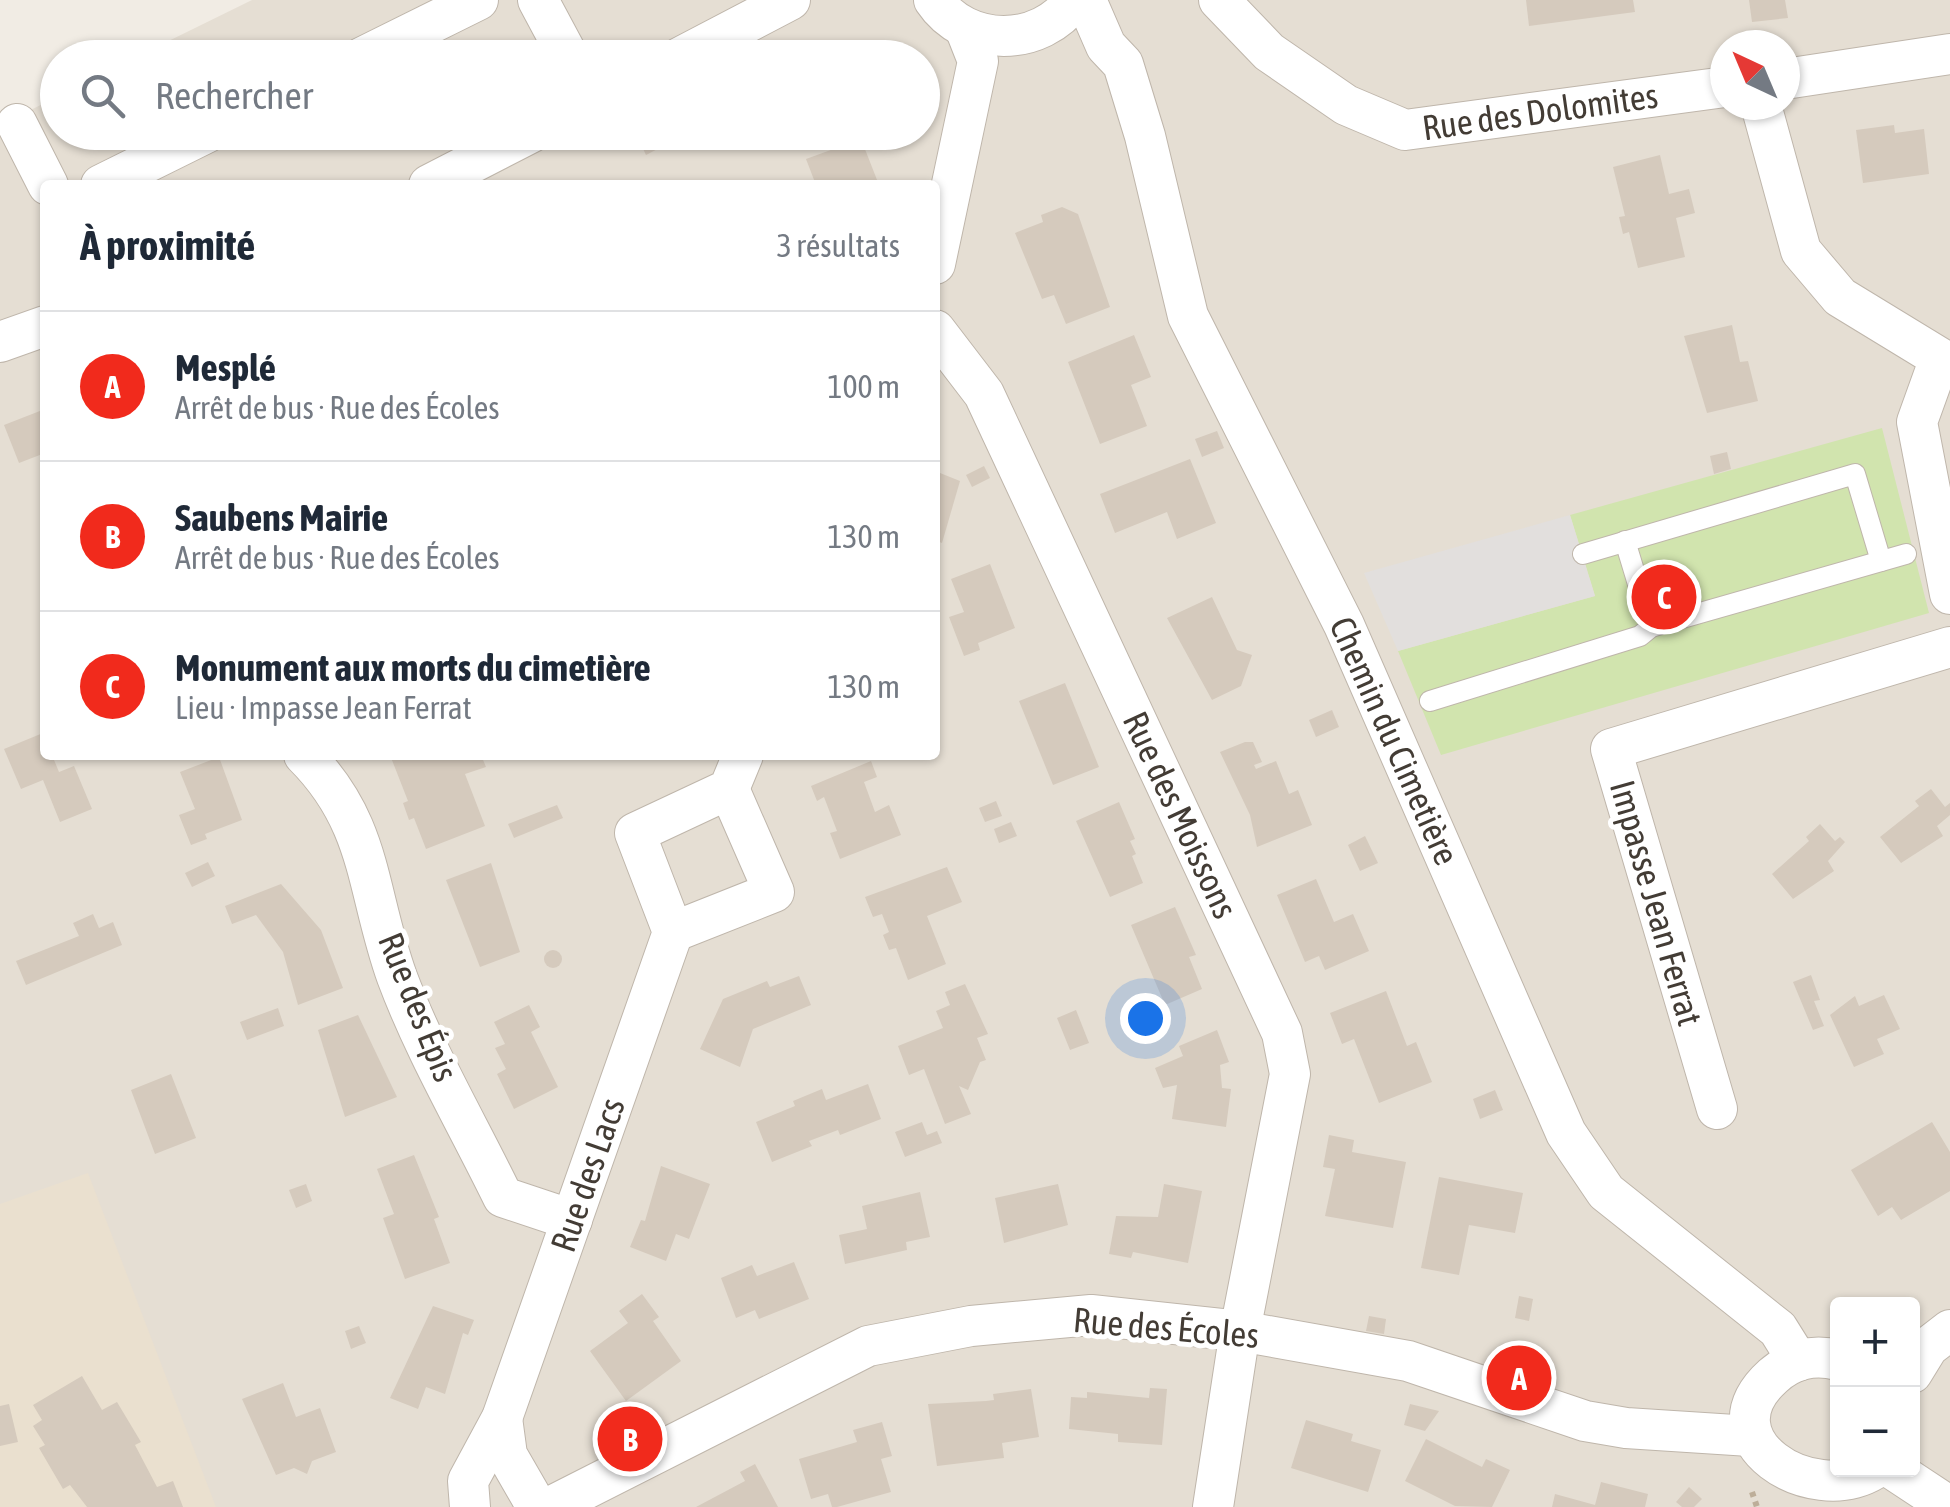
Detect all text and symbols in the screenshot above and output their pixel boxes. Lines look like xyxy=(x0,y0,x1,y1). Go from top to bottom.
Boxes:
north arrow xyxy=(1710,30,1800,120)
search box xyxy=(40,40,940,150)
icon: search xyxy=(75,68,130,123)
text: Rechercher xyxy=(155,74,313,117)
street label: Rue des Dolomites xyxy=(1420,75,1660,147)
text: À proximité xyxy=(80,221,255,269)
text: 3 résultats xyxy=(777,227,900,264)
text: Mesplé xyxy=(175,346,276,389)
text: A xyxy=(105,368,120,405)
text: 100 m xyxy=(827,368,900,405)
text: Arrêt de bus · Rue des Écoles xyxy=(175,389,500,426)
text: Saubens Mairie xyxy=(175,496,388,539)
text: B xyxy=(105,518,120,555)
text: 130 m xyxy=(827,518,900,555)
text: Arrêt de bus · Rue des Écoles xyxy=(175,539,500,576)
pin: C xyxy=(1632,560,1696,634)
street label: Chemin du Cimetière xyxy=(1322,610,1467,871)
text: Monument aux morts du cimetière xyxy=(175,646,651,689)
text: C xyxy=(105,668,120,705)
text: 130 m xyxy=(827,668,900,705)
text: Lieu · Impasse Jean Ferrat xyxy=(175,689,472,726)
street label: Rue des Moissons xyxy=(1116,705,1246,924)
street label: Impasse Jean Ferrat xyxy=(1603,776,1711,1030)
street label: Rue des Épis xyxy=(371,927,467,1087)
your location xyxy=(1120,993,1171,1044)
street label: Rue des Lacs xyxy=(542,1093,632,1257)
map controls xyxy=(1830,1297,1920,1477)
button: + xyxy=(1830,1297,1920,1387)
street label: Rue des Écoles xyxy=(1072,1299,1261,1355)
pin: A xyxy=(1486,1340,1552,1416)
button: − xyxy=(1830,1387,1920,1477)
pin: B xyxy=(598,1402,662,1476)

